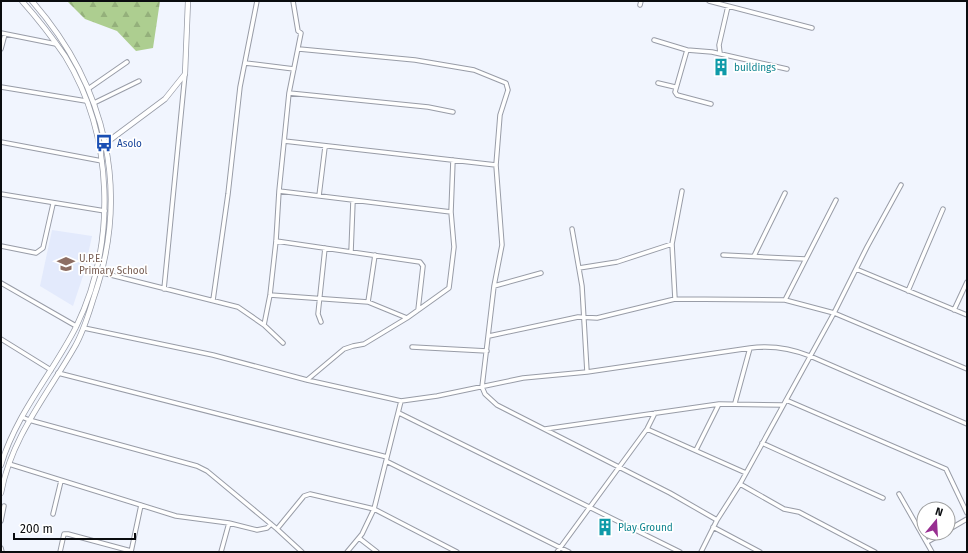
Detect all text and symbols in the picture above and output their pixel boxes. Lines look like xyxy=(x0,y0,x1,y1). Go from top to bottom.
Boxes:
building icon: buildings xyxy=(711,57,731,77)
place label: buildings xyxy=(734,62,776,74)
bus stop icon: Asolo xyxy=(94,133,114,153)
place label: Asolo xyxy=(117,138,142,150)
place label: U.P.E. Primary School xyxy=(79,253,147,277)
school or university icon: U.P.E. Primary School xyxy=(56,254,76,274)
north arrow xyxy=(916,501,956,541)
text: N xyxy=(933,505,944,519)
scale bar xyxy=(14,515,135,541)
building icon: Play Ground xyxy=(595,517,615,537)
text: 200 m xyxy=(20,522,53,536)
place label: Play Ground xyxy=(618,522,673,534)

